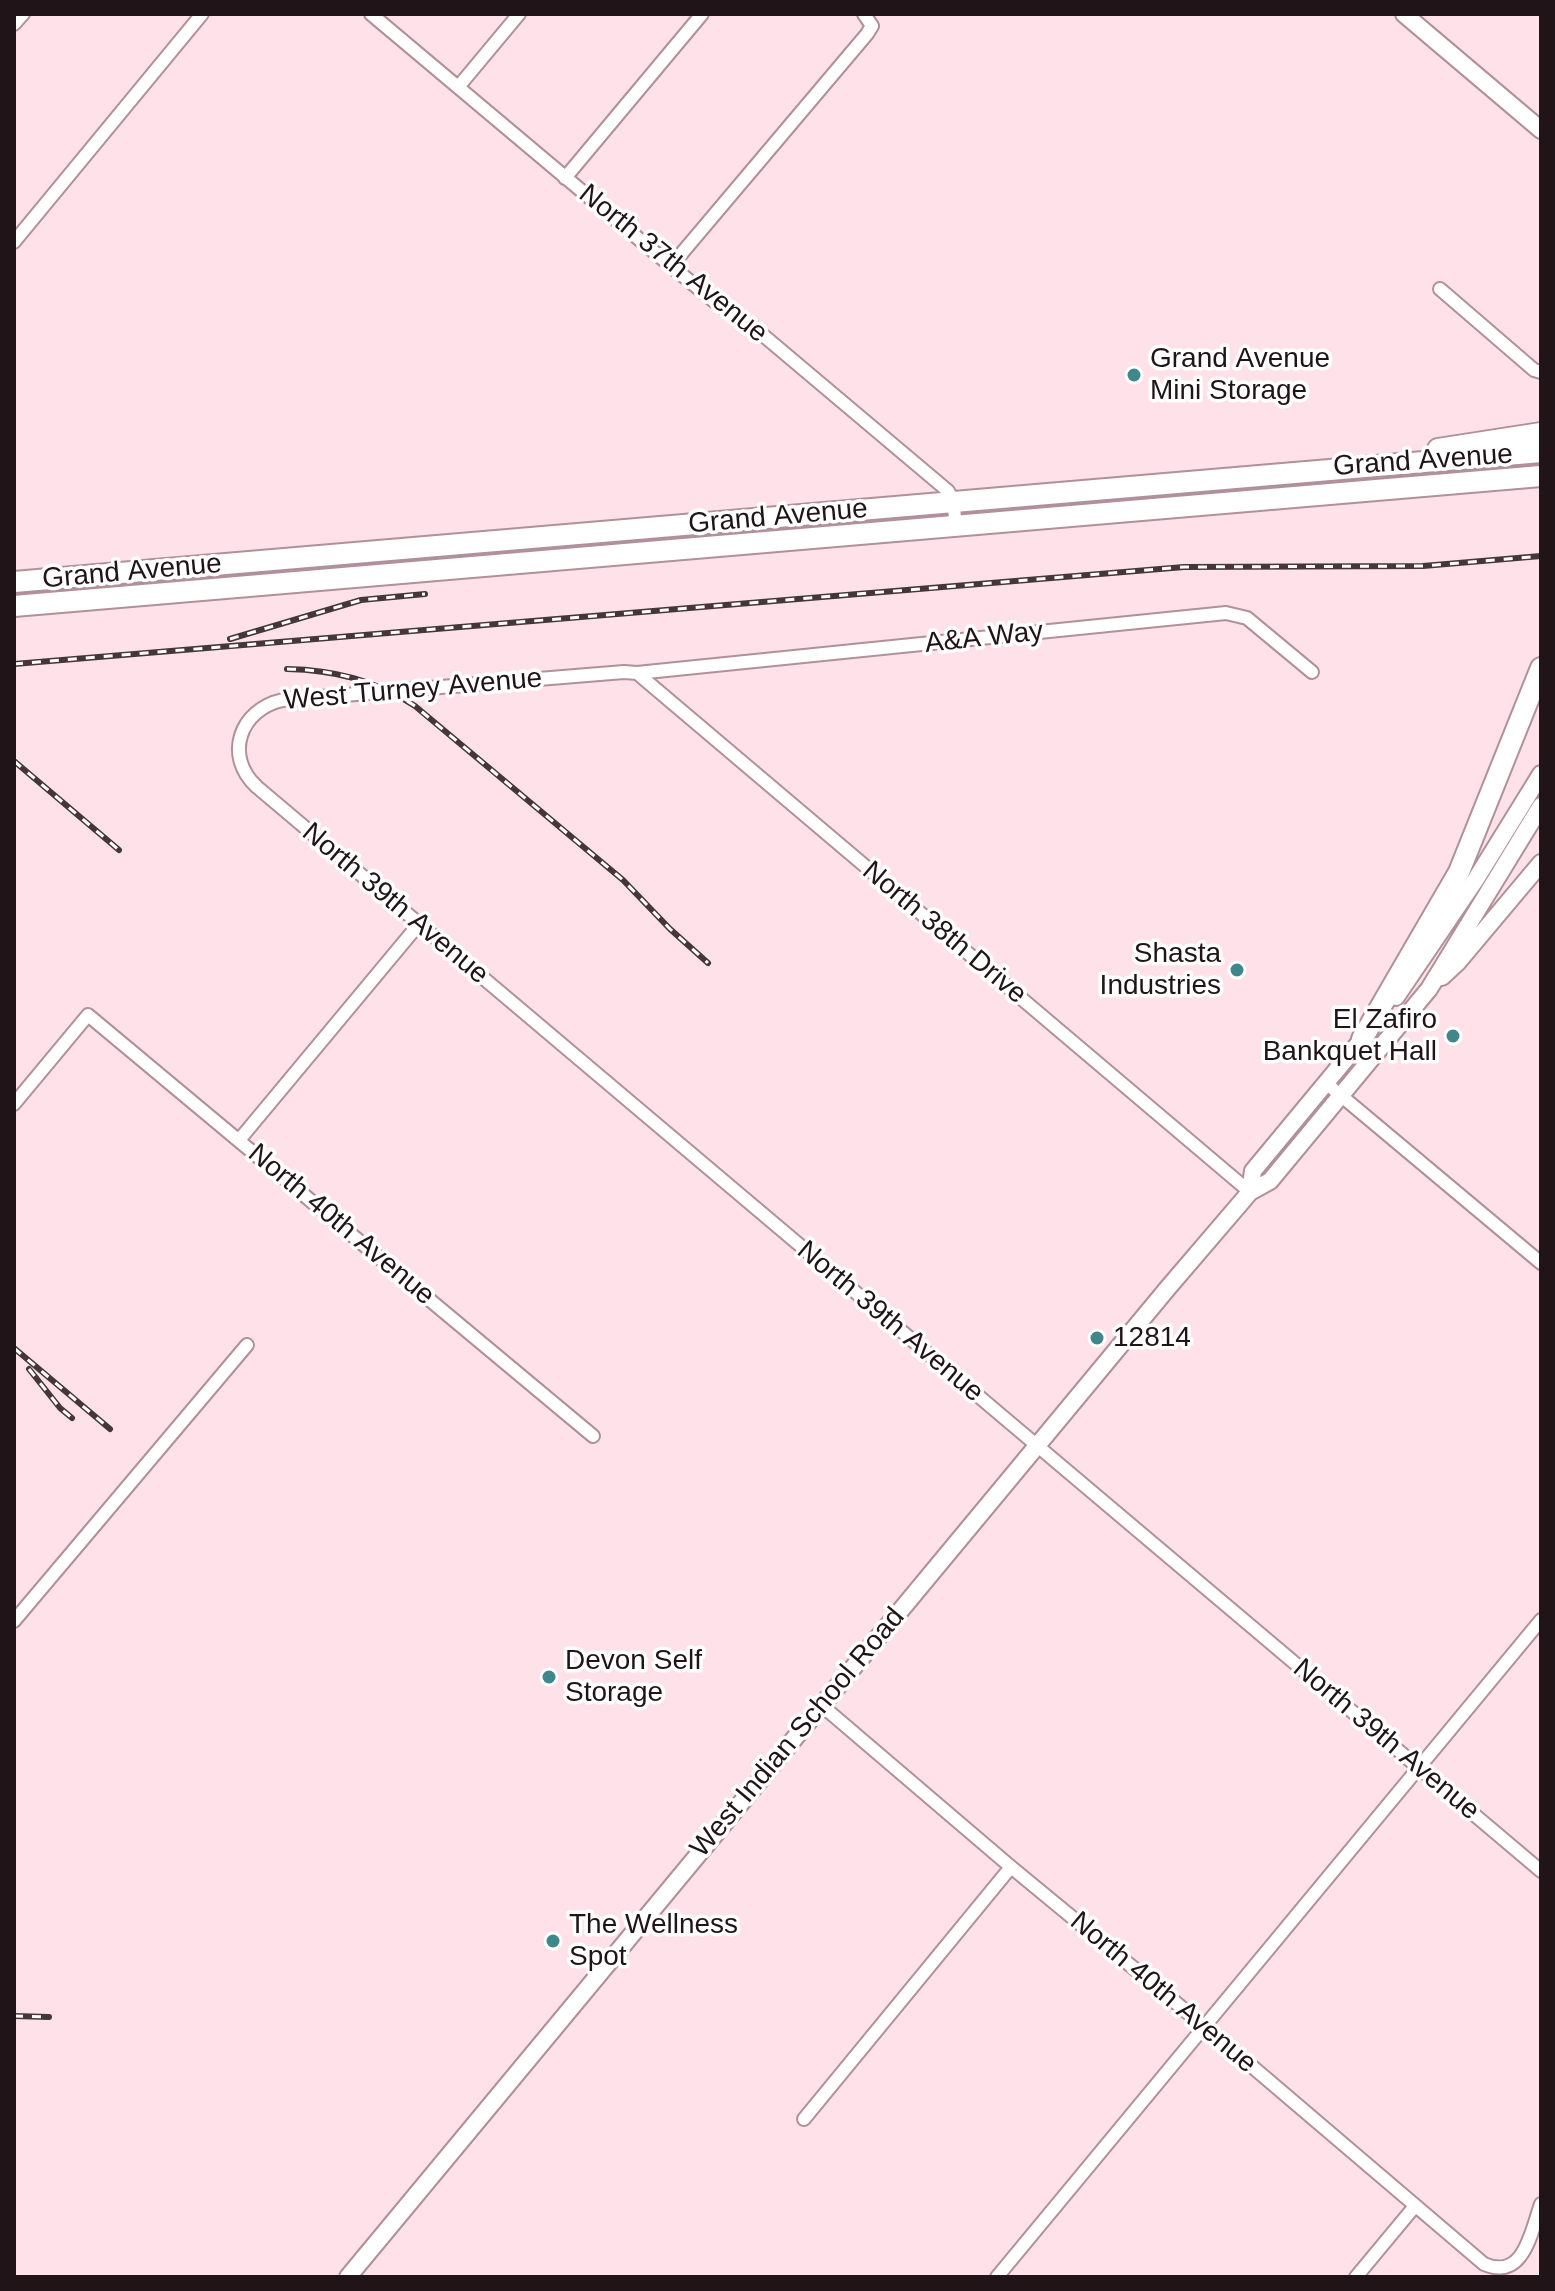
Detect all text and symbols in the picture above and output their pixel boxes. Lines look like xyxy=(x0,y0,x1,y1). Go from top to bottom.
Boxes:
street label: North 37th Avenue xyxy=(572,178,774,350)
place label: Grand Avenue Mini Storage xyxy=(1150,342,1330,408)
marker: Grand Avenue Mini Storage xyxy=(1125,366,1143,384)
street label: Grand Avenue xyxy=(1332,438,1514,484)
street label: Grand Avenue xyxy=(687,492,869,542)
street label: Grand Avenue xyxy=(41,547,223,597)
street label: A&A Way xyxy=(923,615,1045,661)
street label: West Turney Avenue xyxy=(282,662,544,718)
street label: North 39th Avenue xyxy=(295,816,495,992)
street label: North 38th Drive xyxy=(855,855,1033,1011)
place label: Shasta Industries xyxy=(1100,937,1221,1003)
marker: Shasta Industries xyxy=(1228,961,1246,979)
place label: El Zafiro Bankquet Hall xyxy=(1263,1003,1437,1069)
marker: El Zafiro Bankquet Hall xyxy=(1444,1027,1462,1045)
street label: North 40th Avenue xyxy=(241,1137,441,1313)
street label: North 39th Avenue xyxy=(790,1234,990,1410)
place label: 12814 xyxy=(1113,1321,1191,1355)
marker: 12814 xyxy=(1088,1329,1106,1347)
street label: West Indian School Road xyxy=(684,1601,912,1865)
place label: Devon Self Storage xyxy=(565,1644,702,1710)
street label: North 39th Avenue xyxy=(1286,1652,1486,1828)
marker: Devon Self Storage xyxy=(540,1668,558,1686)
street label: North 40th Avenue xyxy=(1063,1905,1263,2081)
place label: The Wellness Spot xyxy=(569,1908,738,1974)
marker: The Wellness Spot xyxy=(544,1932,562,1950)

